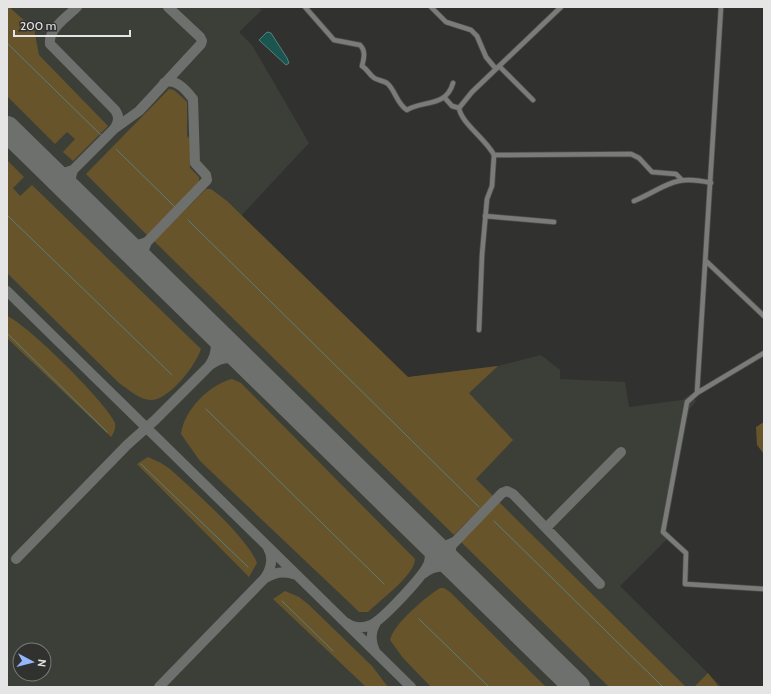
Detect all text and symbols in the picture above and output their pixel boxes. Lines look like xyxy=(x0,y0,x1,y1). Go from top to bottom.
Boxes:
scale bar xyxy=(14,12,130,38)
text: 200 m xyxy=(20,18,56,33)
north arrow xyxy=(12,642,52,682)
text: N xyxy=(35,659,49,668)

